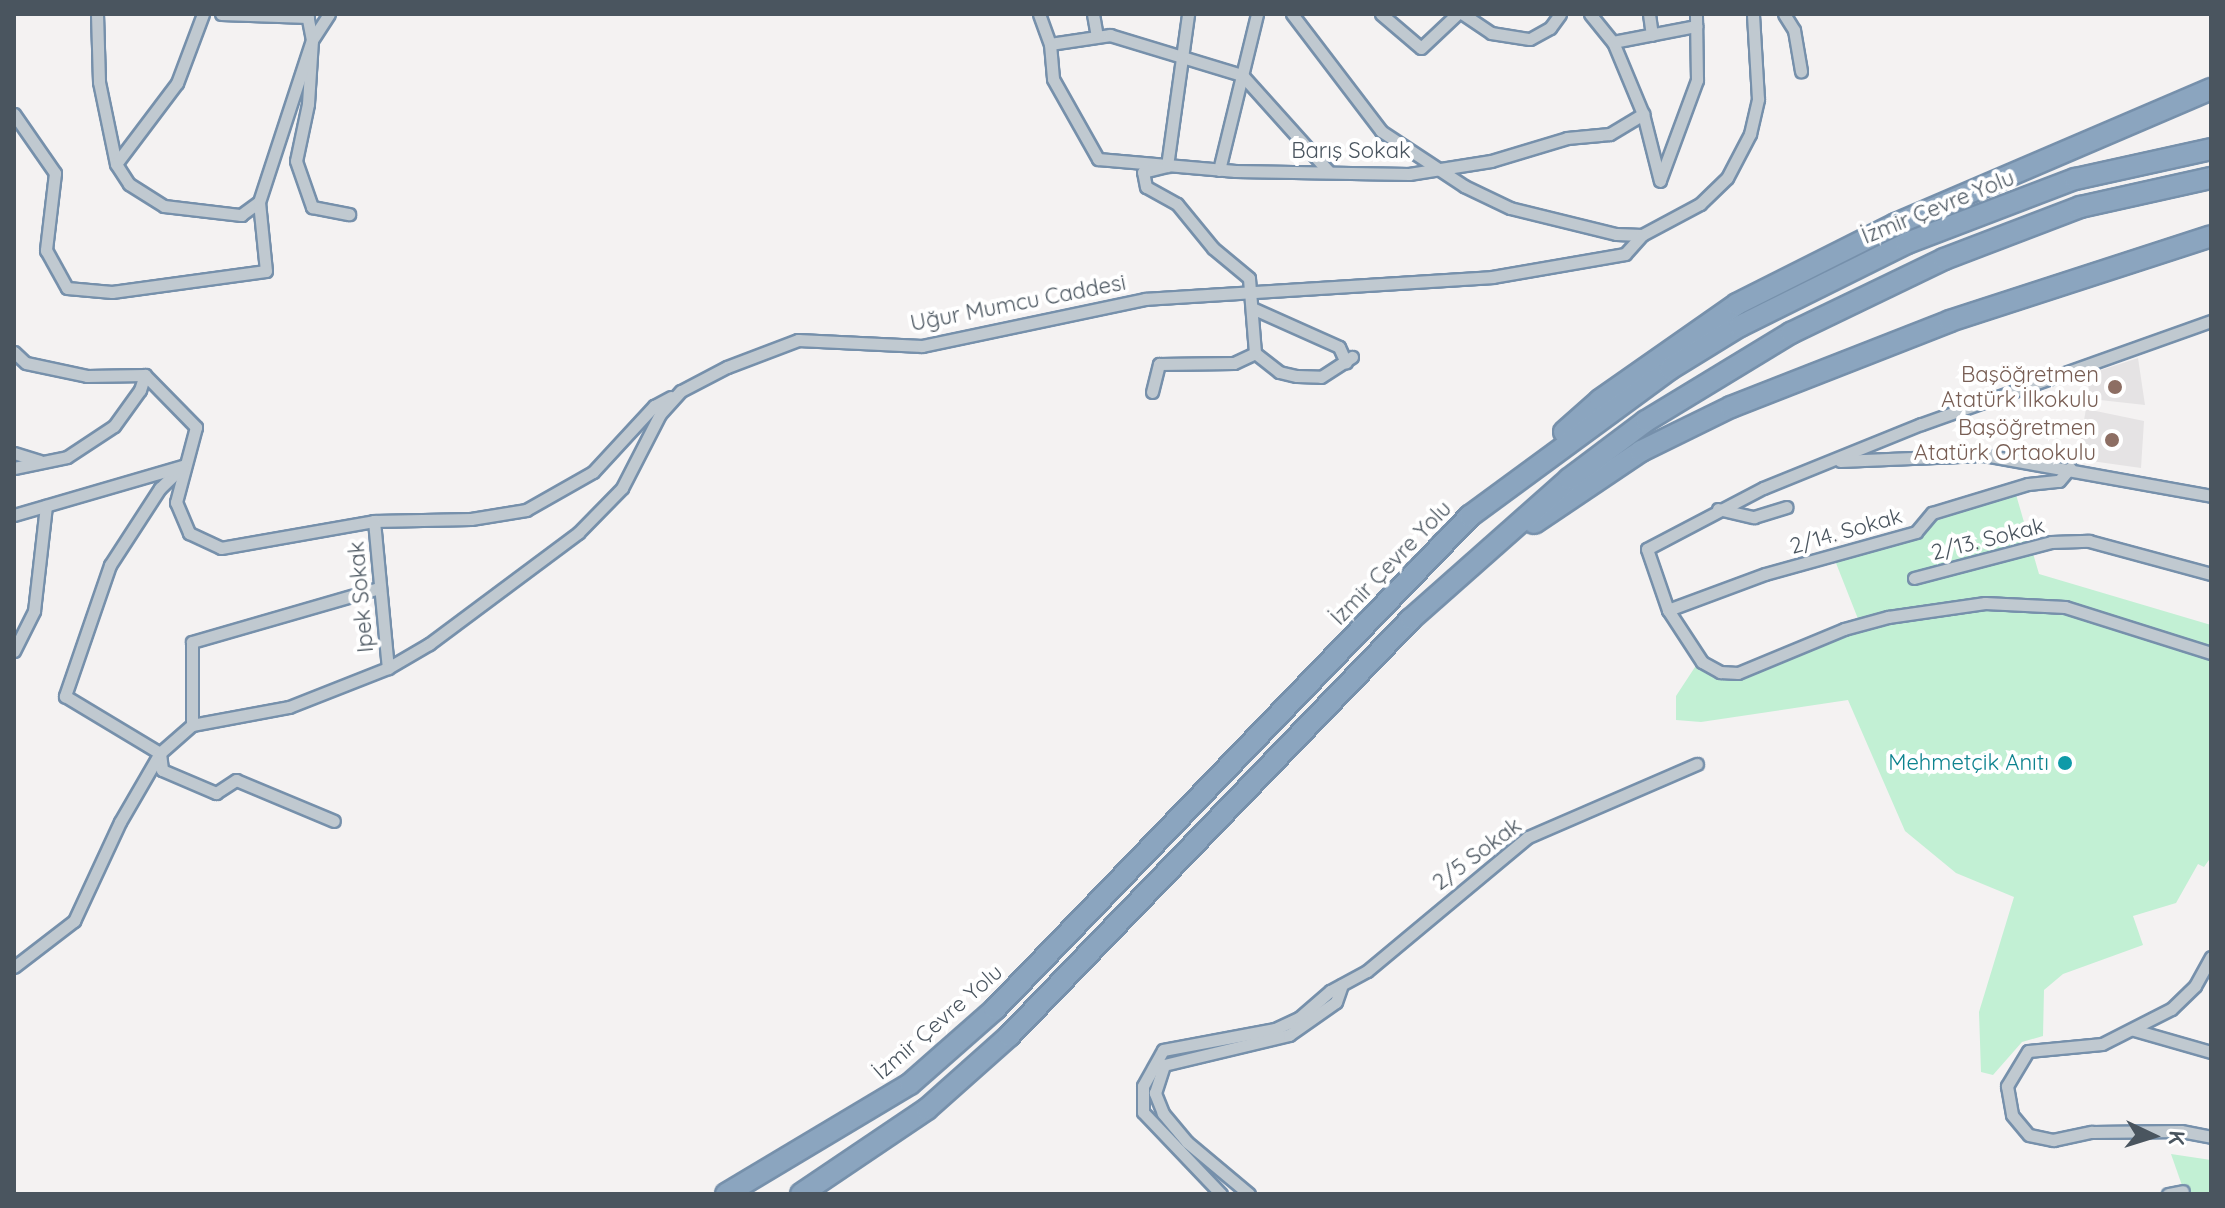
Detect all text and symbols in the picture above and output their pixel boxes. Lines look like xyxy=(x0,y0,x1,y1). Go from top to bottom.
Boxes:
street label: Barış Sokak xyxy=(1291,138,1411,164)
street label: İzmir Çevre Yolu xyxy=(1858,164,2018,250)
street label: Uğur Mumcu Caddesi xyxy=(908,269,1128,337)
place label: Başöğretmen Atatürk İlkokulu xyxy=(1941,361,2099,412)
marker: Başöğretmen Atatürk İlkokulu xyxy=(2106,378,2124,396)
place label: Başöğretmen Atatürk Ortaokulu xyxy=(1914,414,2096,466)
marker: Başöğretmen Atatürk Ortaokulu xyxy=(2103,431,2121,449)
street label: İzmir Çevre Yolu xyxy=(1325,495,1457,631)
street label: 2/14. Sokak xyxy=(1787,502,1905,560)
street label: 2/13. Sokak xyxy=(1929,512,2047,566)
street label: Ipek Sokak xyxy=(343,540,379,654)
place label: Mehmetçik Anıtı xyxy=(1888,750,2049,776)
marker: Mehmetçik Anıtı xyxy=(2056,754,2074,772)
street label: 2/5 Sokak xyxy=(1427,812,1527,896)
street label: İzmir Çevre Yolu xyxy=(868,959,1008,1085)
north arrow xyxy=(2113,1096,2193,1176)
text: K xyxy=(2162,1129,2191,1146)

